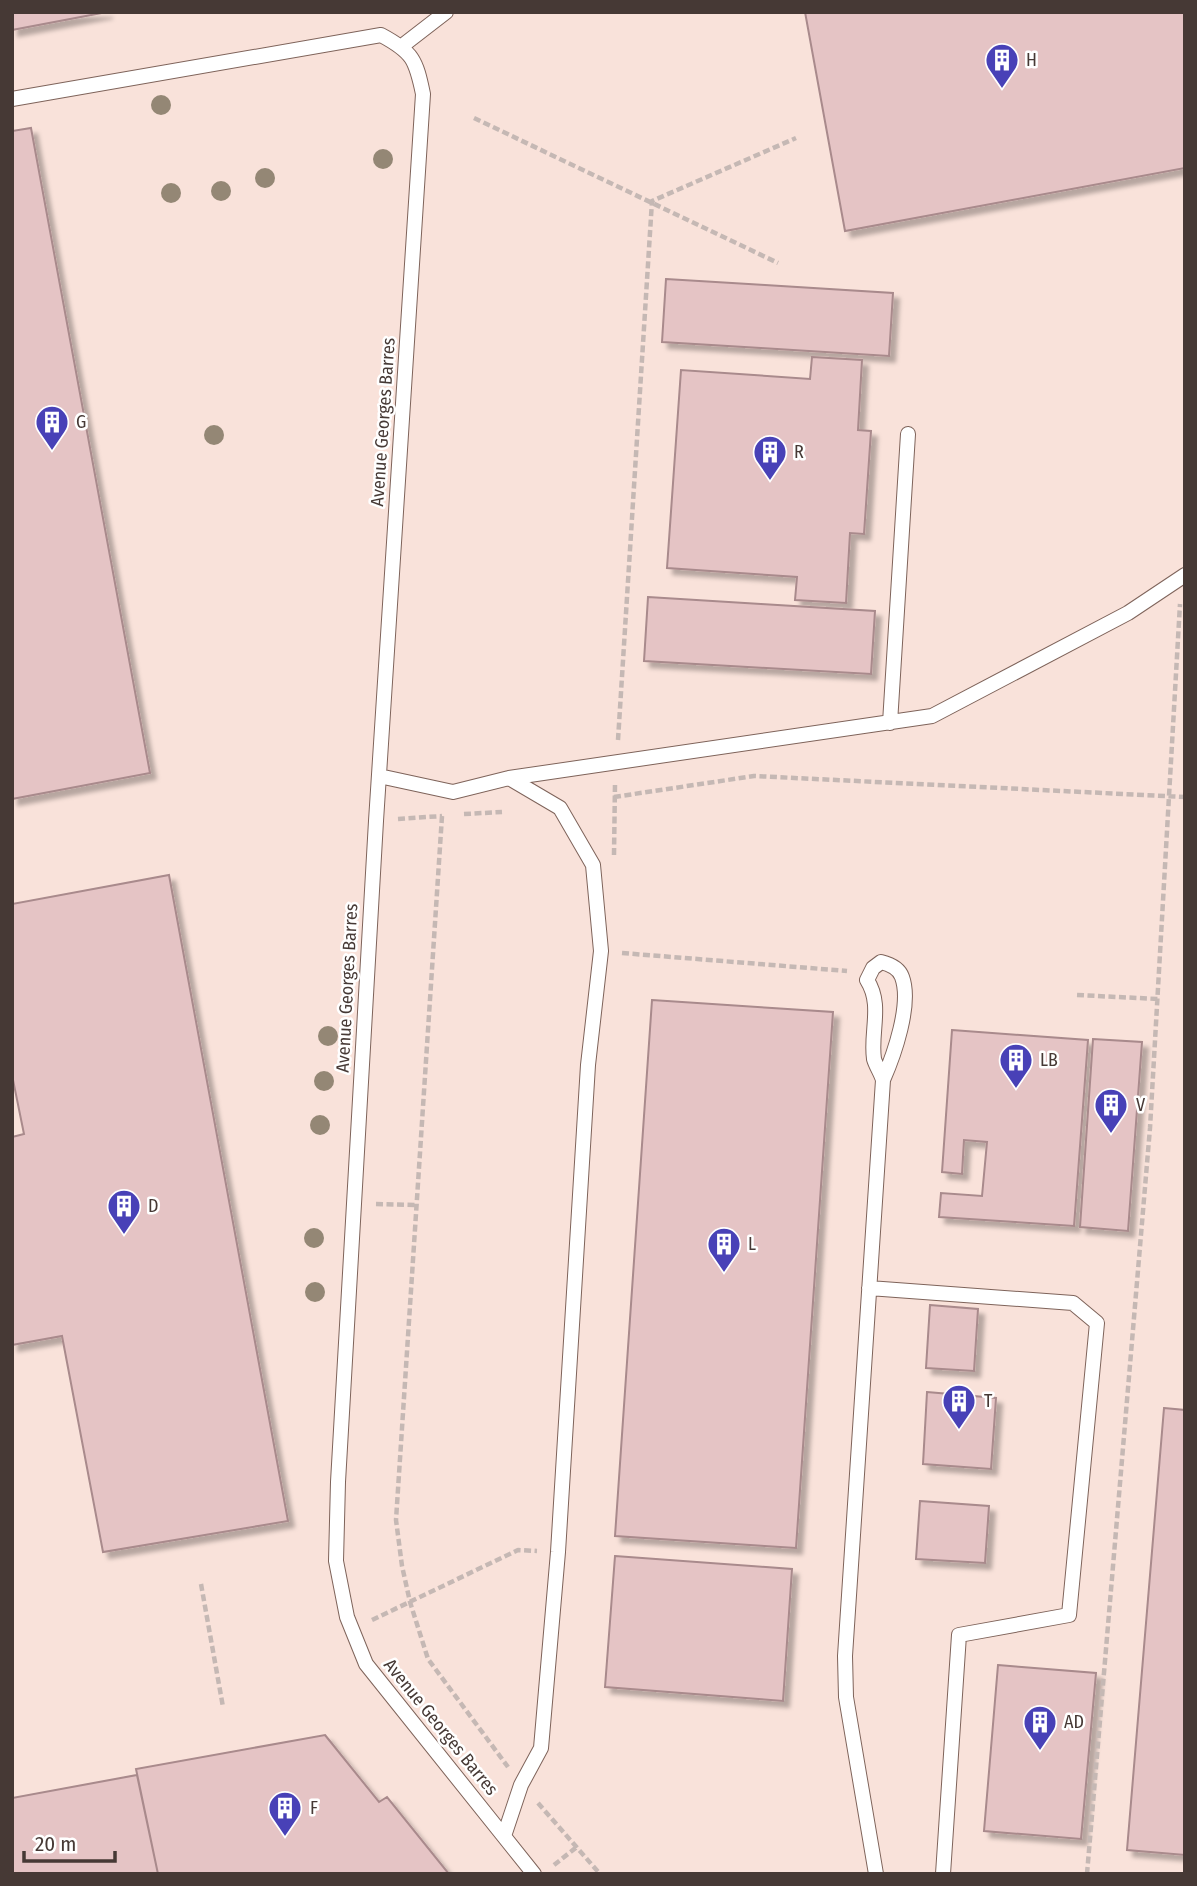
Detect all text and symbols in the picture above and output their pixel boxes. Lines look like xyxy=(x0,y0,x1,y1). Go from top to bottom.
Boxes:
building icon: H xyxy=(983,41,1021,90)
place label: H xyxy=(1026,49,1037,71)
street label: Avenue Georges Barres xyxy=(366,336,400,507)
building icon: G xyxy=(33,403,71,452)
place label: G xyxy=(76,411,86,433)
building icon: R xyxy=(751,433,789,482)
place label: R xyxy=(794,441,804,463)
street label: Avenue Georges Barres xyxy=(332,903,362,1073)
building icon: LB xyxy=(997,1041,1035,1090)
place label: LB xyxy=(1040,1049,1058,1071)
building icon: V xyxy=(1092,1086,1130,1135)
place label: V xyxy=(1136,1094,1146,1116)
building icon: D xyxy=(105,1187,143,1236)
place label: D xyxy=(148,1195,158,1217)
building icon: L xyxy=(705,1225,743,1274)
place label: L xyxy=(748,1233,756,1255)
building icon: T xyxy=(940,1382,978,1431)
place label: T xyxy=(984,1390,993,1412)
street label: Avenue Georges Barres xyxy=(379,1654,503,1800)
building icon: AD xyxy=(1021,1703,1059,1752)
place label: AD xyxy=(1064,1711,1084,1733)
building icon: F xyxy=(266,1789,304,1838)
place label: F xyxy=(310,1797,318,1819)
scale bar xyxy=(24,1820,116,1864)
text: 20 m xyxy=(35,1831,76,1857)

